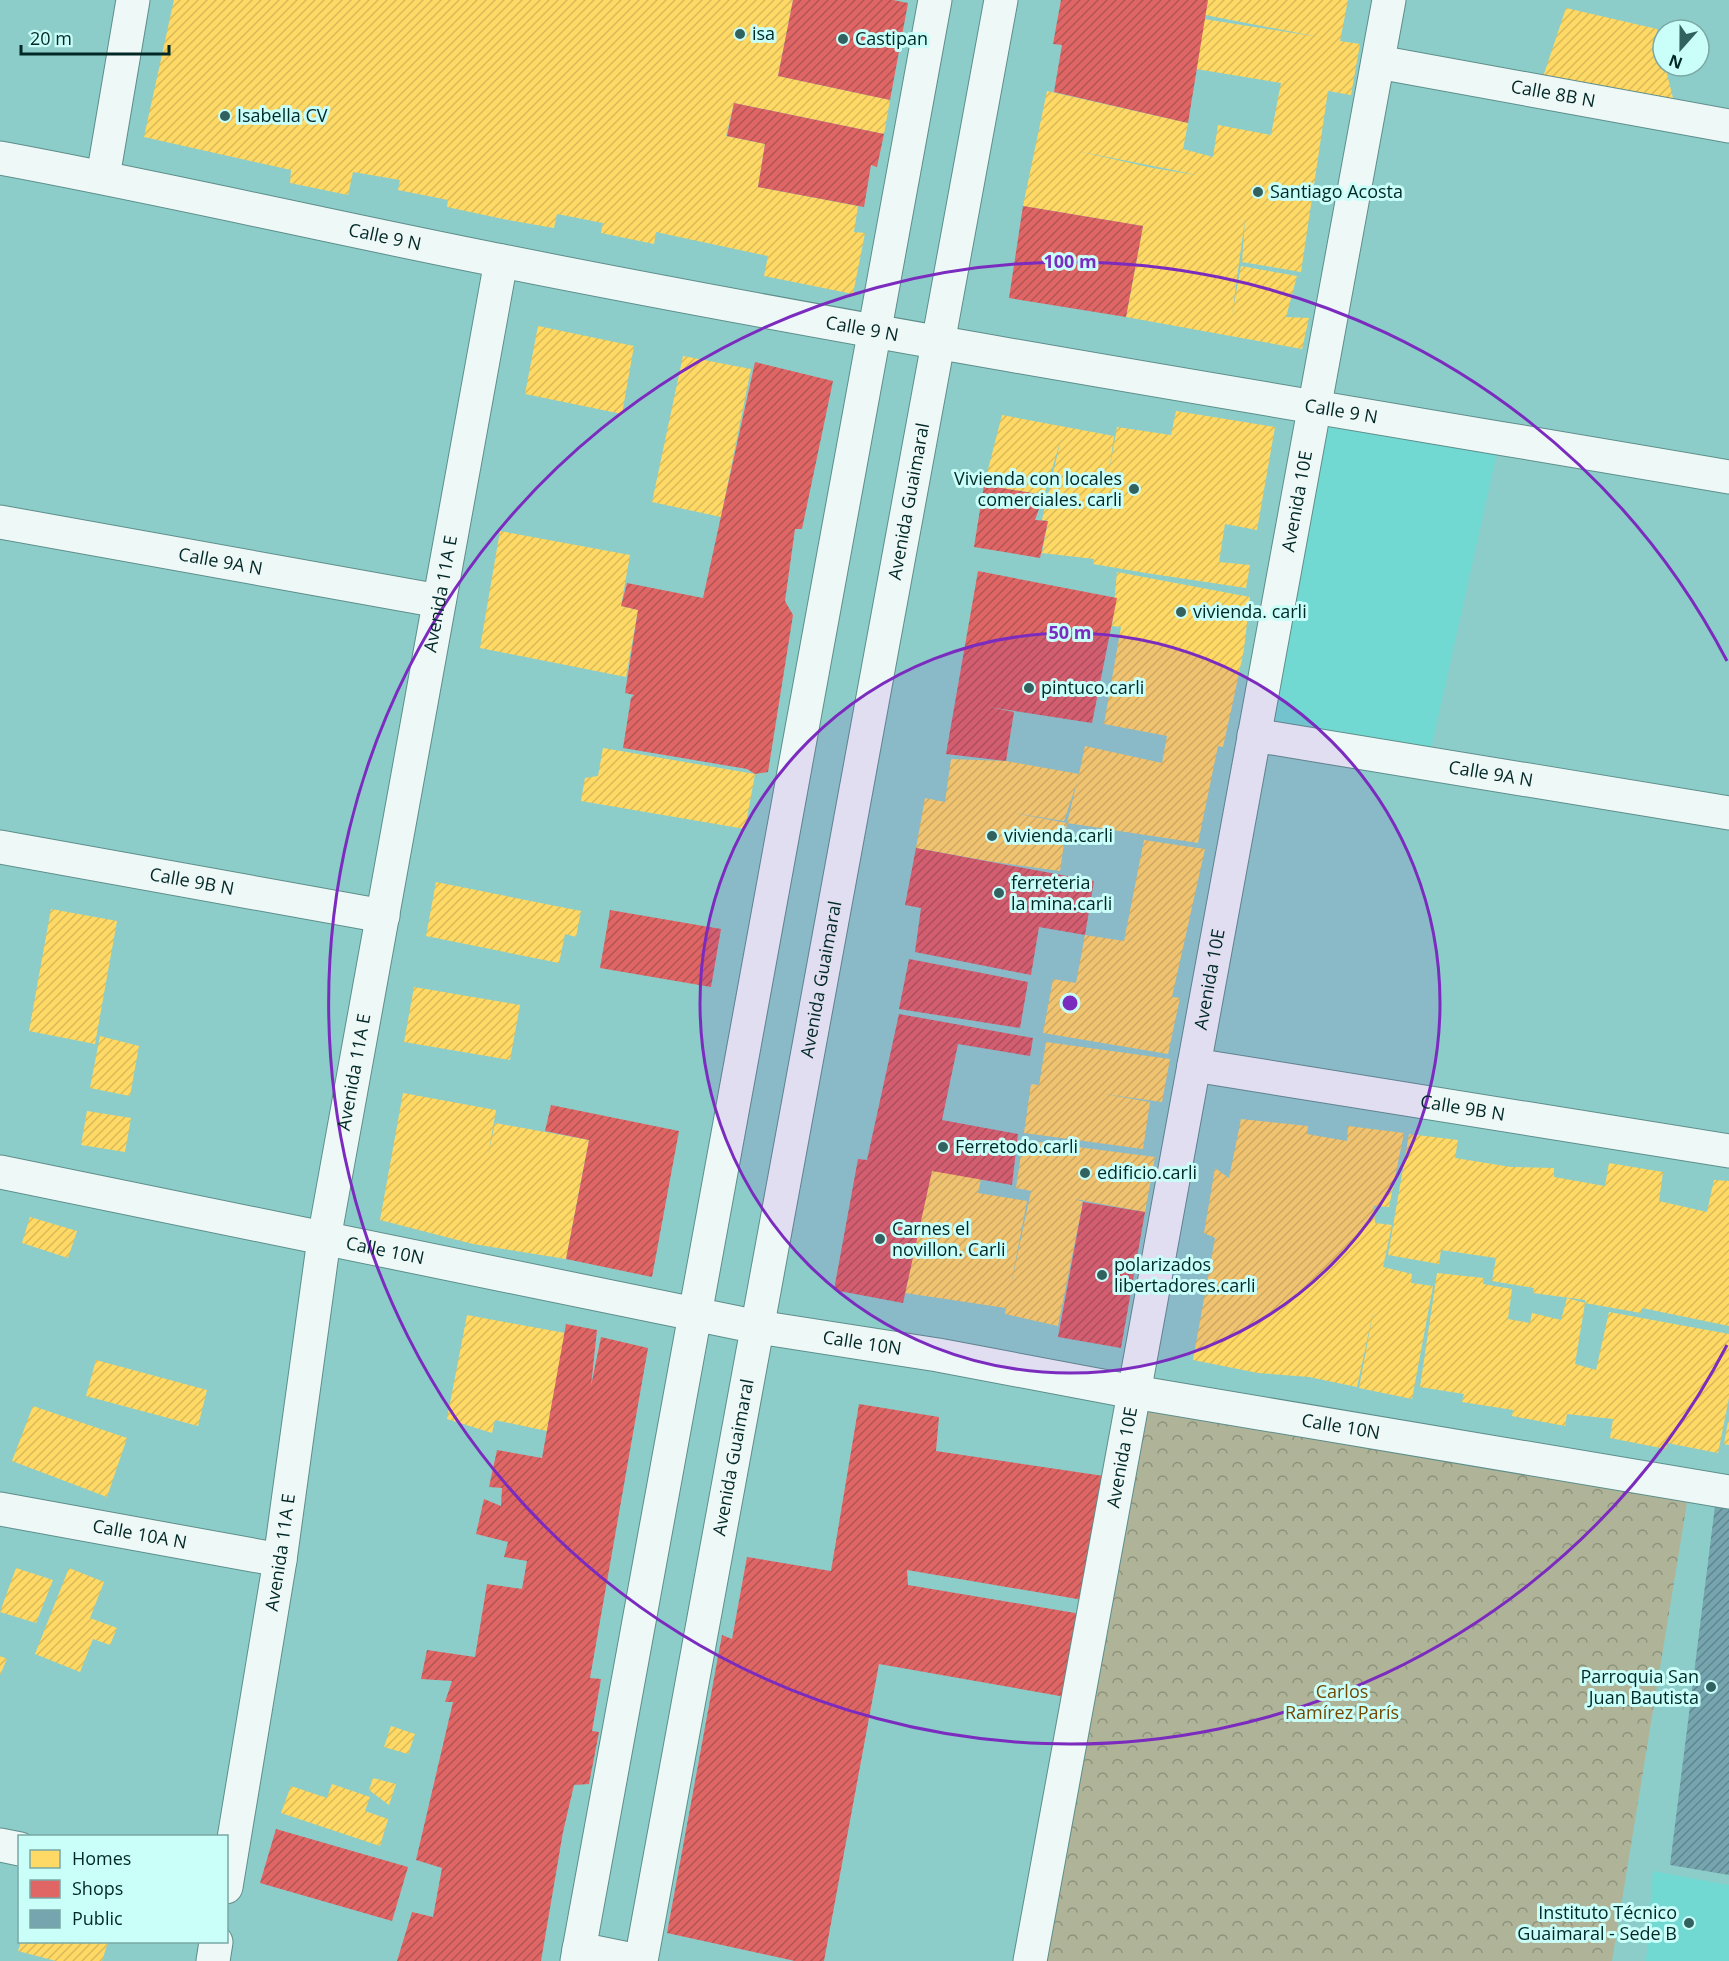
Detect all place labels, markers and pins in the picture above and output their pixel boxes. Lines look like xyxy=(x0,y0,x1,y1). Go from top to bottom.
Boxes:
place label: isa xyxy=(752,21,775,45)
place label: Castipan xyxy=(855,26,928,50)
marker: isa xyxy=(733,27,747,41)
marker: Castipan xyxy=(836,32,850,46)
place label: Isabella CV xyxy=(237,103,328,127)
marker: Isabella CV xyxy=(218,109,232,123)
place label: Santiago Acosta xyxy=(1270,179,1403,203)
marker: Santiago Acosta xyxy=(1251,185,1265,199)
place label: Vivienda con locales comerciales. carli xyxy=(954,466,1122,511)
marker: Vivienda con locales comerciales. carli xyxy=(1127,482,1141,496)
place label: vivienda. carli xyxy=(1193,599,1307,623)
marker: vivienda. carli xyxy=(1174,605,1188,619)
place label: pintuco.carli xyxy=(1041,675,1144,699)
marker: pintuco.carli xyxy=(1022,681,1036,695)
place label: vivienda.carli xyxy=(1004,823,1113,847)
marker: vivienda.carli xyxy=(985,829,999,843)
place label: ferreteria la mina.carli xyxy=(1011,870,1112,915)
marker: ferreteria la mina.carli xyxy=(992,886,1006,900)
centre of rings xyxy=(1060,993,1080,1013)
place label: Ferretodo.carli xyxy=(955,1134,1078,1158)
marker: Ferretodo.carli xyxy=(936,1140,950,1154)
place label: edificio.carli xyxy=(1097,1160,1197,1184)
marker: edificio.carli xyxy=(1078,1166,1092,1180)
place label: Carnes el novillon. Carli xyxy=(892,1216,1006,1261)
marker: Carnes el novillon. Carli xyxy=(873,1232,887,1246)
place label: polarizados libertadores.carli xyxy=(1114,1252,1256,1297)
marker: polarizados libertadores.carli xyxy=(1095,1268,1109,1282)
place label: Parroquia San Juan Bautista xyxy=(1580,1664,1699,1709)
marker: Parroquia San Juan Bautista xyxy=(1704,1680,1718,1694)
place label: Instituto Técnico Guaimaral - Sede B xyxy=(1517,1900,1677,1945)
marker: Instituto Técnico Guaimaral - Sede B xyxy=(1682,1916,1696,1930)

